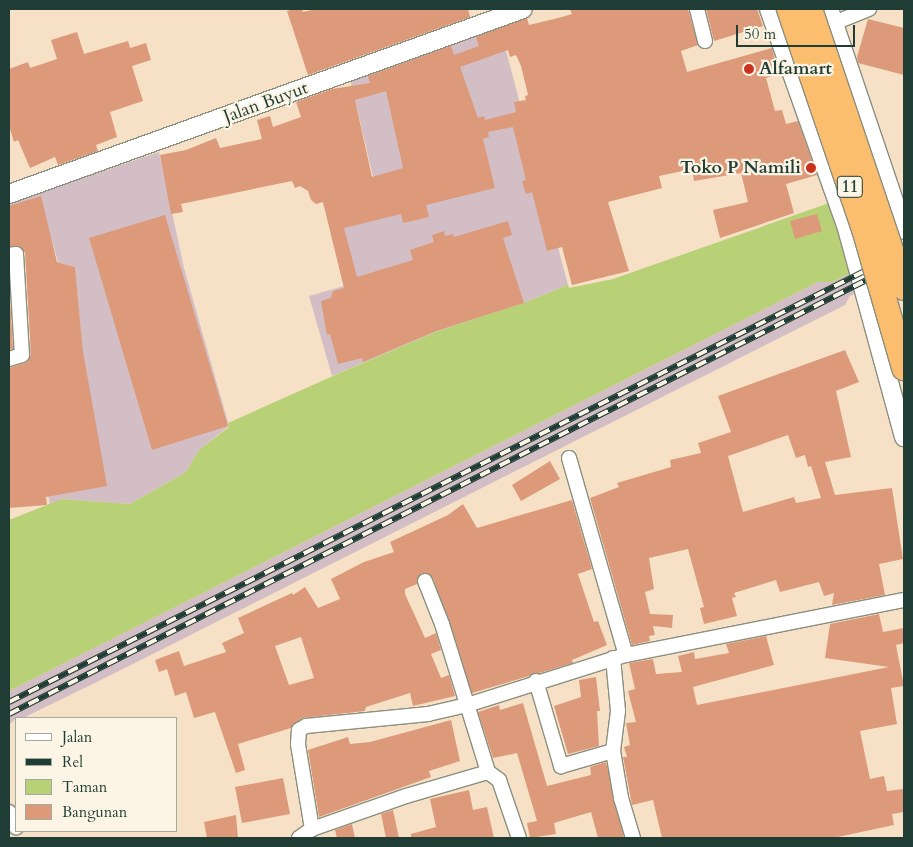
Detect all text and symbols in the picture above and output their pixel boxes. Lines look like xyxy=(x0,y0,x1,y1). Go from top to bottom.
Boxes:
scale bar xyxy=(738,15,857,47)
text: 50 m xyxy=(744,24,776,44)
place label: Alfamart xyxy=(759,58,832,80)
marker: Alfamart xyxy=(743,63,755,75)
street label: Jalan Buyut xyxy=(221,78,311,128)
place label: Toko P Namili xyxy=(680,157,801,179)
marker: Toko P Namili xyxy=(805,162,817,174)
road number: 11 xyxy=(836,173,864,200)
legend xyxy=(15,717,178,832)
text: Jalan xyxy=(62,727,92,747)
text: Rel xyxy=(62,752,83,772)
text: Taman xyxy=(62,777,107,797)
text: Bangunan xyxy=(62,802,127,822)

